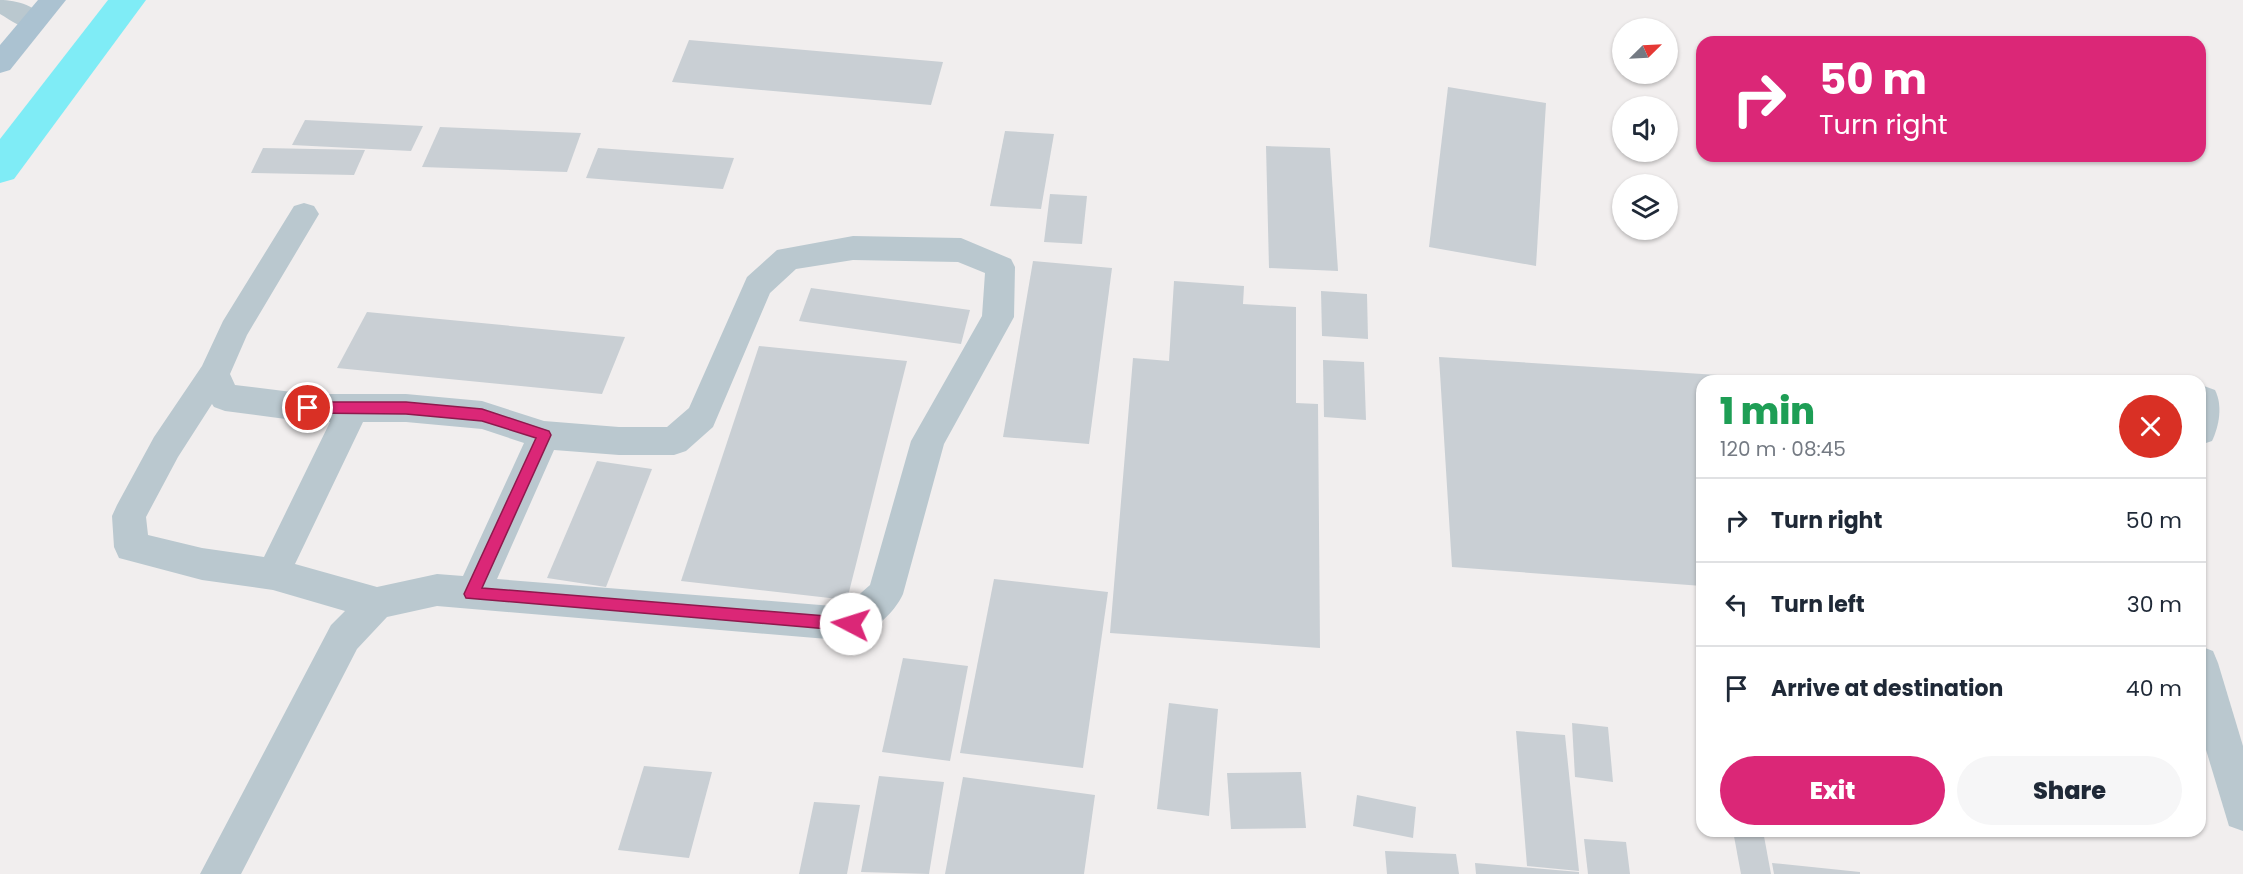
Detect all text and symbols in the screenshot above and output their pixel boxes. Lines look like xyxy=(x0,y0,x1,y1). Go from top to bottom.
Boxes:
north arrow xyxy=(1612,18,1678,84)
map controls xyxy=(1612,18,1678,240)
text: 50 m xyxy=(1819,50,1927,109)
icon: right xyxy=(1720,60,1798,138)
button: sound xyxy=(1612,96,1678,162)
text: Turn right xyxy=(1819,106,1948,143)
button: layers xyxy=(1612,174,1678,240)
pin xyxy=(282,382,333,433)
text: 1 min xyxy=(1720,386,1815,437)
icon: arrive xyxy=(291,391,324,424)
button: close xyxy=(2119,395,2182,458)
text: 120 m · 08:45 xyxy=(1720,435,1846,463)
icon: right xyxy=(1720,504,1753,537)
text: Turn right xyxy=(1771,505,1882,536)
text: 50 m xyxy=(2126,505,2182,536)
icon: left xyxy=(1720,588,1753,621)
text: Turn left xyxy=(1771,589,1865,620)
text: 30 m xyxy=(2127,589,2182,620)
position arrow xyxy=(819,592,883,656)
icon: arrive xyxy=(1720,672,1753,705)
text: Arrive at destination xyxy=(1771,673,2003,704)
text: 40 m xyxy=(2126,673,2182,704)
button: Exit xyxy=(1720,756,1945,825)
button: Share xyxy=(1957,756,2182,825)

